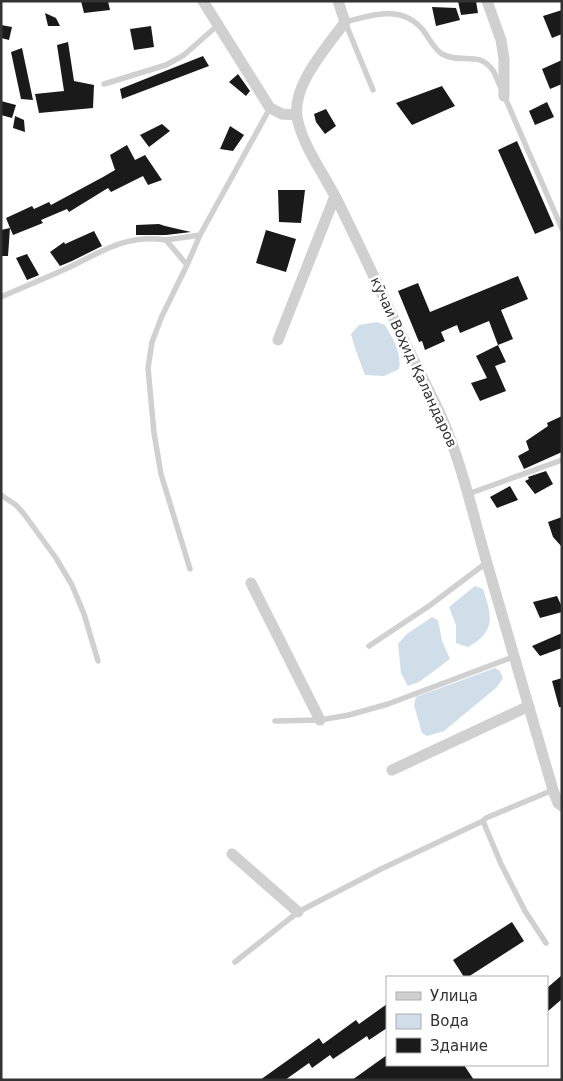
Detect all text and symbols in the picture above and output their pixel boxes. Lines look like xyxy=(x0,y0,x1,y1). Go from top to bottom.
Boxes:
street label: кӯчаи Воҳид Қаландаров xyxy=(367,274,461,450)
legend xyxy=(386,976,548,1066)
text: Улица xyxy=(430,987,478,1005)
text: Вода xyxy=(430,1012,469,1030)
text: Здание xyxy=(430,1037,488,1055)

